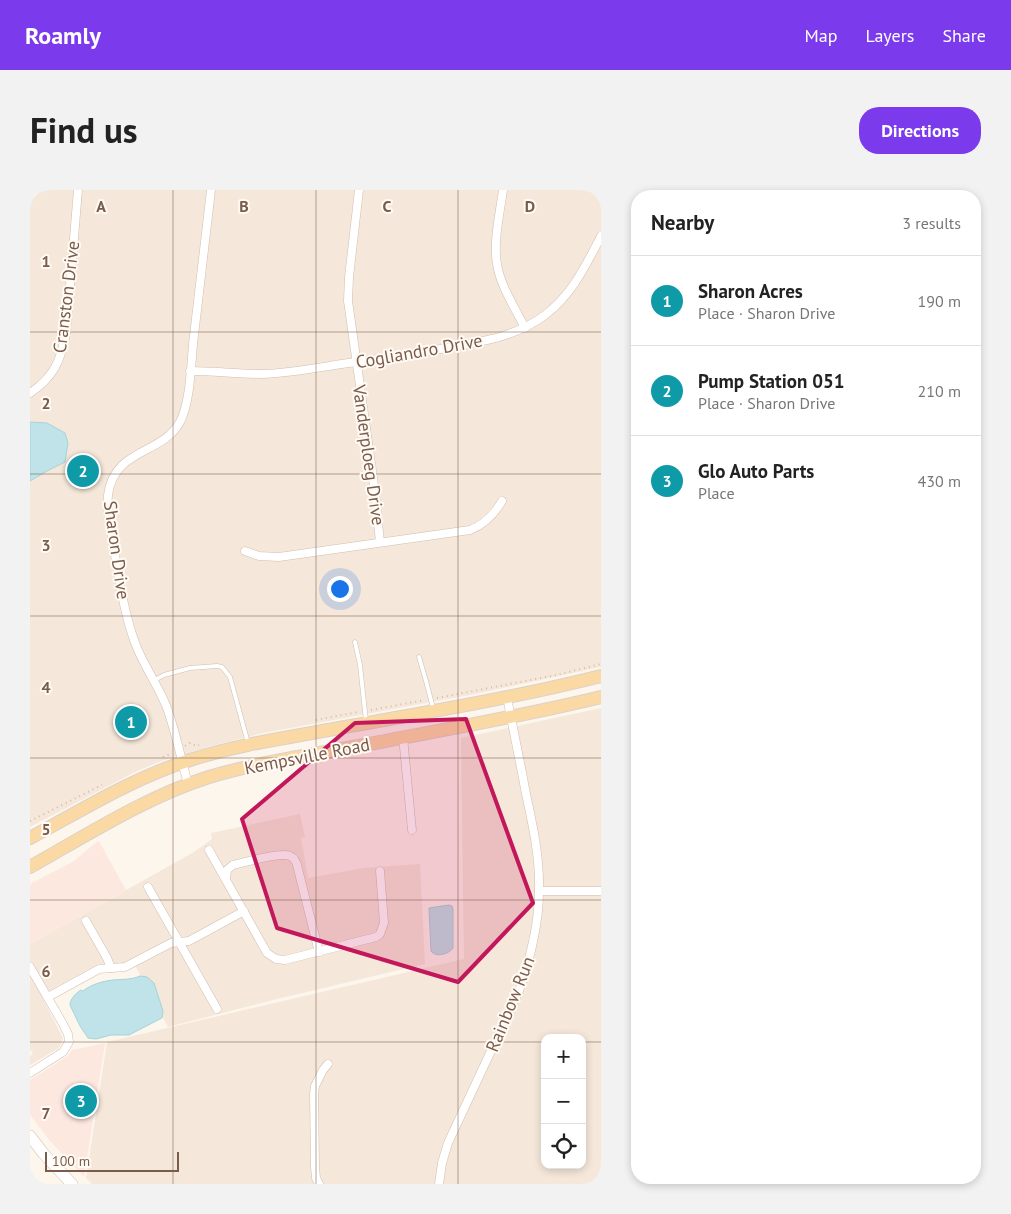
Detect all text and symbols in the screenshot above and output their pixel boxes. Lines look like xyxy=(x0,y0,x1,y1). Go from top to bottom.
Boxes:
text: Roamly xyxy=(25,20,101,51)
text: Map xyxy=(805,24,837,47)
text: Layers xyxy=(865,24,914,47)
text: Share xyxy=(942,24,986,47)
text: Find us xyxy=(30,107,138,153)
button: Directions xyxy=(859,107,981,154)
text: A xyxy=(96,196,106,216)
text: B xyxy=(239,196,249,216)
text: C xyxy=(383,196,392,216)
text: D xyxy=(525,196,535,216)
text: Nearby xyxy=(651,209,714,236)
text: 3 results xyxy=(902,213,961,233)
street label: Cranston Drive xyxy=(48,240,84,354)
text: 1 xyxy=(41,251,51,271)
text: Sharon Acres xyxy=(698,279,803,303)
text: 1 xyxy=(662,291,672,311)
text: 190 m xyxy=(918,291,961,311)
text: Place · Sharon Drive xyxy=(698,303,835,323)
street label: Cogliandro Drive xyxy=(354,329,484,373)
text: Pump Station 051 xyxy=(698,369,844,393)
text: 2 xyxy=(662,381,672,401)
text: 210 m xyxy=(918,381,961,401)
street label: Vanderploeg Drive xyxy=(348,382,390,527)
text: 2 xyxy=(41,393,51,413)
text: Place · Sharon Drive xyxy=(698,393,835,413)
pin: 2 xyxy=(67,452,99,490)
text: Glo Auto Parts xyxy=(698,459,814,483)
text: 3 xyxy=(662,471,672,491)
text: 430 m xyxy=(918,471,961,491)
text: Place xyxy=(698,483,735,503)
street label: Sharon Drive xyxy=(99,499,135,601)
text: 3 xyxy=(41,535,51,555)
your location xyxy=(327,576,353,602)
text: 4 xyxy=(41,677,51,697)
pin: 1 xyxy=(115,703,147,741)
street label: Kempsville Road xyxy=(242,733,372,779)
text: 5 xyxy=(41,819,51,839)
street label: Rainbow Run xyxy=(480,953,540,1055)
text: 6 xyxy=(41,961,51,981)
map controls xyxy=(541,1034,586,1169)
button: + xyxy=(541,1034,586,1079)
button: − xyxy=(541,1079,586,1124)
pin: 3 xyxy=(65,1082,97,1120)
text: 7 xyxy=(41,1103,51,1123)
button: locate xyxy=(541,1124,586,1169)
scale bar xyxy=(45,1149,179,1172)
text: 100 m xyxy=(52,1152,90,1170)

